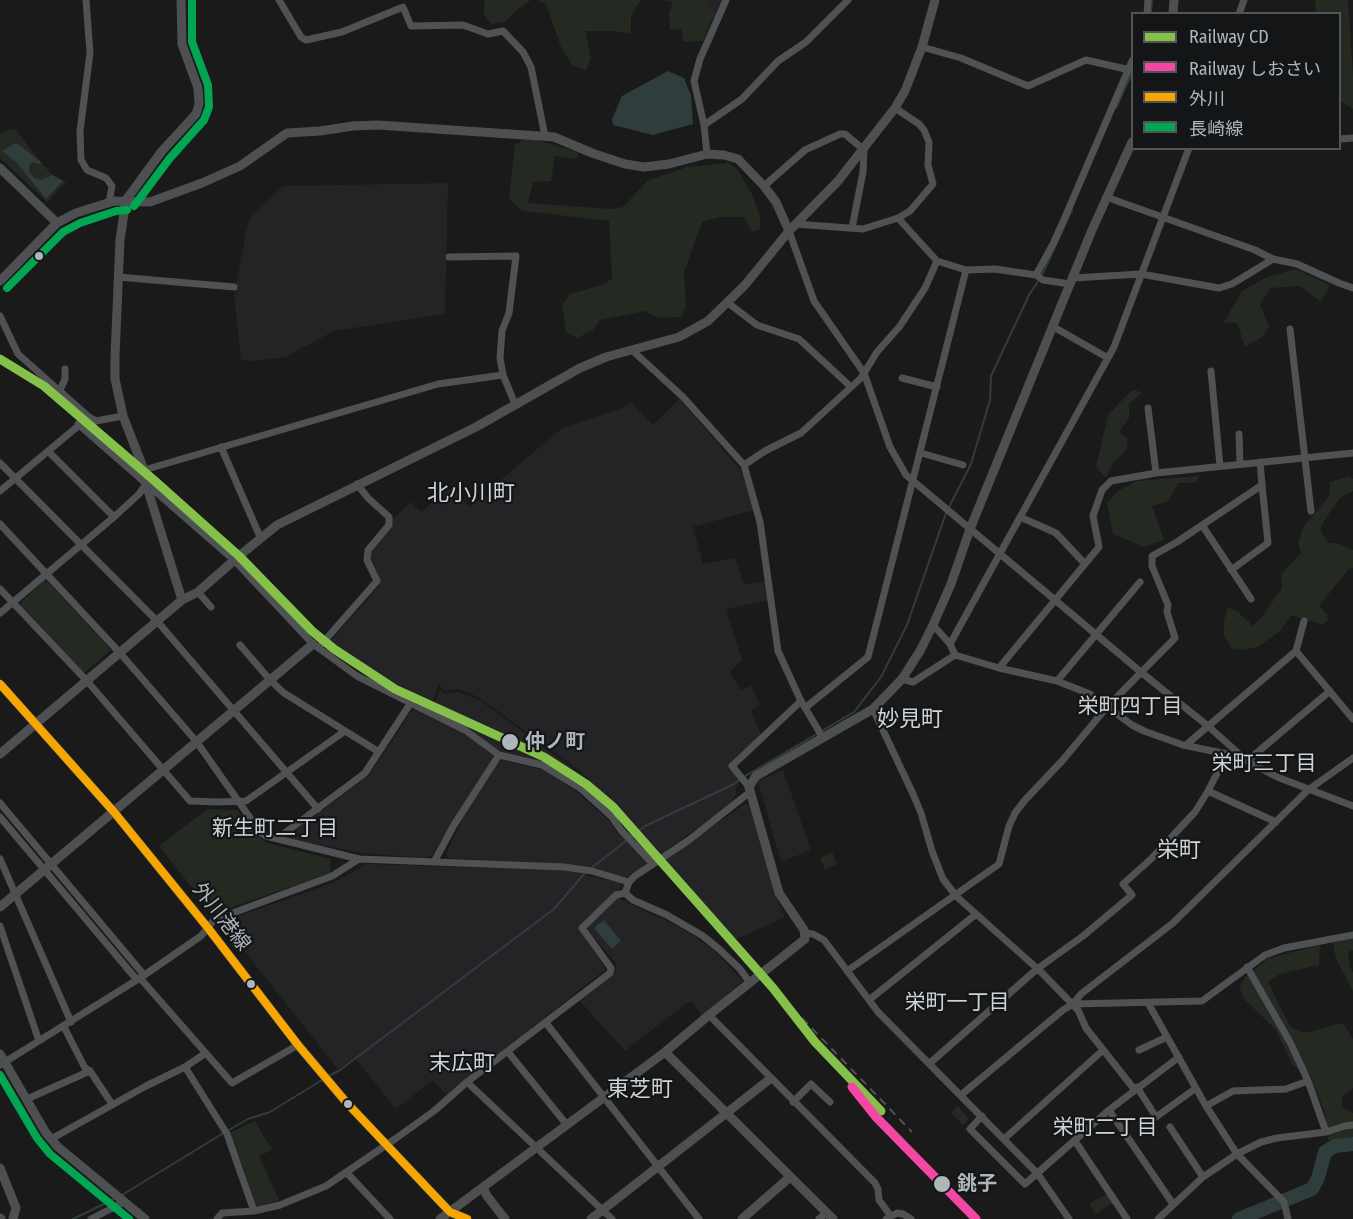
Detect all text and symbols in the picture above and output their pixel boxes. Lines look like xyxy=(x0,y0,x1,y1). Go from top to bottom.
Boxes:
legend xyxy=(1131,12,1341,150)
text: Railway CD xyxy=(1189,26,1269,48)
text: Railway しおさい xyxy=(1189,58,1321,80)
text: 外川 xyxy=(1189,88,1225,110)
text: 長崎線 xyxy=(1189,118,1243,140)
unlabelled marker xyxy=(33,250,45,262)
district label: 北小川町 xyxy=(427,481,515,507)
district label: 栄町四丁目 xyxy=(1078,694,1182,720)
district label: 妙見町 xyxy=(877,707,943,733)
place label: 仲ノ町 xyxy=(525,730,585,754)
marker: 仲ノ町 xyxy=(500,732,520,752)
district label: 栄町三丁目 xyxy=(1212,751,1316,777)
district label: 新生町二丁目 xyxy=(212,816,338,842)
district label: 栄町 xyxy=(1157,838,1201,864)
street label: 外川港線 xyxy=(187,878,255,956)
unlabelled marker xyxy=(245,978,257,990)
district label: 栄町一丁目 xyxy=(905,990,1009,1016)
district label: 末広町 xyxy=(429,1051,495,1077)
district label: 東芝町 xyxy=(607,1077,673,1103)
unlabelled marker xyxy=(342,1098,354,1110)
district label: 栄町二丁目 xyxy=(1053,1115,1157,1141)
place label: 銚子 xyxy=(957,1172,997,1196)
marker: 銚子 xyxy=(932,1174,952,1194)

